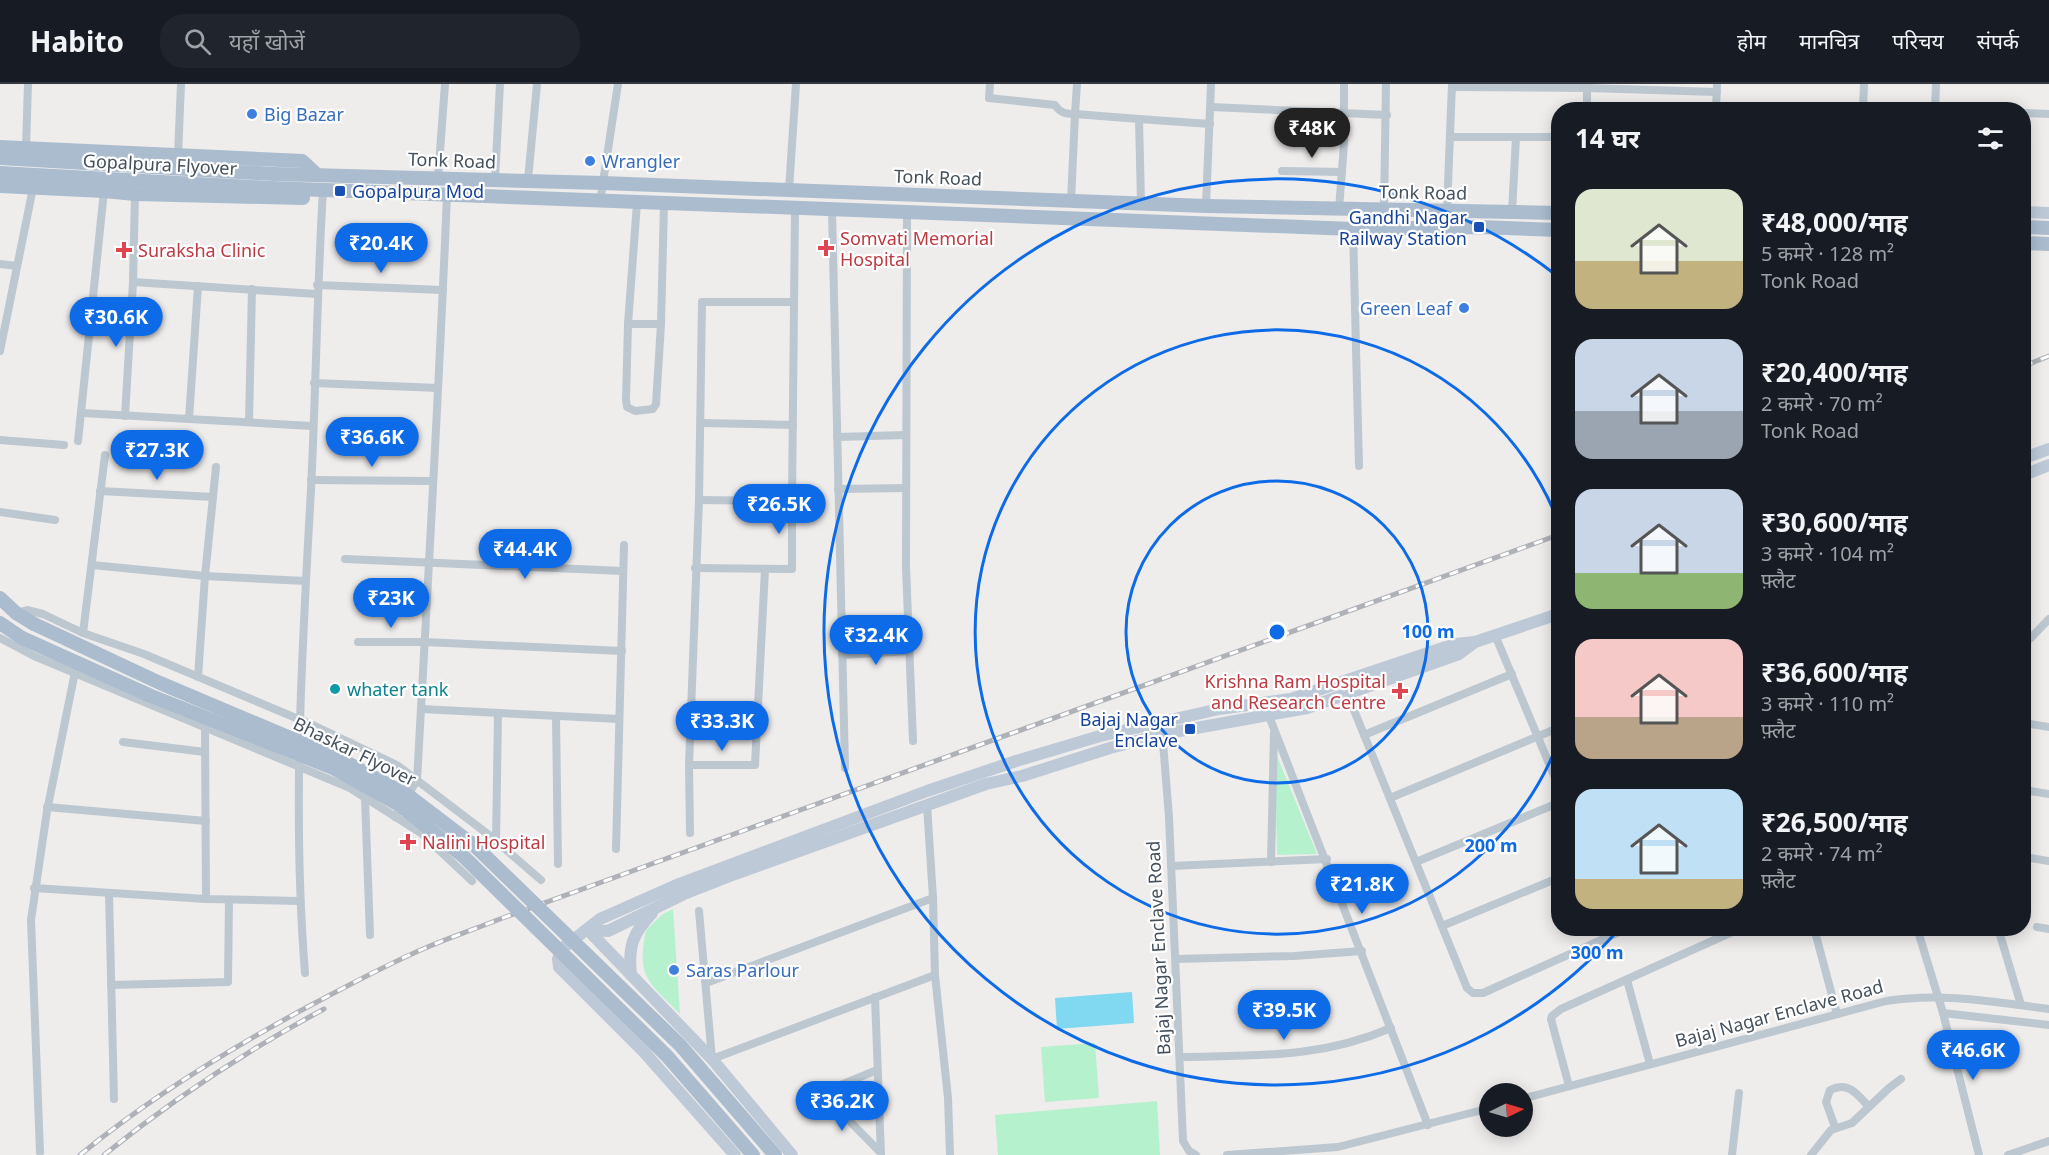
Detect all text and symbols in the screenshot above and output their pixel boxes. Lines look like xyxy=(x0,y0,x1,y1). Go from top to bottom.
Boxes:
search box xyxy=(160,14,580,68)
text: Habito xyxy=(30,22,124,60)
icon: search xyxy=(181,25,214,58)
text: यहाँ खोजें xyxy=(229,26,305,56)
text: होम xyxy=(1737,27,1766,55)
text: मानचित्र xyxy=(1799,27,1859,55)
text: परिचय xyxy=(1892,27,1944,55)
text: संपर्क xyxy=(1977,27,2019,55)
place label: Big Bazar xyxy=(264,102,344,126)
marker: Big Bazar xyxy=(245,107,259,121)
pin: ₹48K xyxy=(1276,108,1348,159)
text: ₹48K xyxy=(1288,114,1336,141)
text: 14 घर xyxy=(1575,120,1640,156)
icon: filters xyxy=(1974,122,2007,155)
street label: Tonk Road xyxy=(407,146,497,174)
street label: Gopalpura Flyover xyxy=(82,148,238,180)
place label: Wrangler xyxy=(602,149,681,173)
marker: Wrangler xyxy=(583,154,597,168)
street label: Tonk Road xyxy=(893,163,983,191)
place label: Gopalpura Mod xyxy=(352,179,484,203)
street label: Tonk Road xyxy=(1379,179,1467,205)
marker: Gopalpura Mod xyxy=(333,184,347,198)
text: ₹48,000/माह xyxy=(1761,204,1908,240)
place label: Gandhi Nagar Railway Station xyxy=(1339,205,1468,250)
icon: home xyxy=(1623,213,1695,285)
marker: Gandhi Nagar Railway Station xyxy=(1472,220,1486,234)
pin: ₹20.4K xyxy=(332,223,430,274)
place label: Somvati Memorial Hospital xyxy=(840,226,994,271)
text: ₹20.4K xyxy=(349,229,413,256)
place label: Suraksha Clinic xyxy=(138,238,266,262)
marker: Somvati Memorial Hospital xyxy=(817,239,835,257)
text: 5 कमरे · 128 m² xyxy=(1761,240,1894,267)
marker: Suraksha Clinic xyxy=(115,241,133,259)
text: Tonk Road xyxy=(1761,267,1859,294)
place label: Green Leaf xyxy=(1360,296,1453,320)
pin: ₹30.6K xyxy=(67,297,165,348)
marker: Green Leaf xyxy=(1457,301,1471,315)
text: ₹30.6K xyxy=(84,303,148,330)
text: ₹20,400/माह xyxy=(1761,354,1908,390)
icon: home xyxy=(1623,363,1695,435)
text: 2 कमरे · 70 m² xyxy=(1761,390,1883,417)
pin: ₹36.6K xyxy=(323,417,421,468)
text: Tonk Road xyxy=(1761,417,1859,444)
text: ₹36.6K xyxy=(340,423,404,450)
pin: ₹27.3K xyxy=(108,430,206,481)
text: ₹27.3K xyxy=(125,436,189,463)
pin: ₹26.5K xyxy=(730,484,828,535)
text: ₹26.5K xyxy=(747,490,811,517)
text: ₹30,600/माह xyxy=(1761,504,1908,540)
icon: home xyxy=(1623,513,1695,585)
pin: ₹44.4K xyxy=(476,529,574,580)
text: ₹44.4K xyxy=(493,535,557,562)
text: 3 कमरे · 104 m² xyxy=(1761,540,1894,567)
text: फ़्लैट xyxy=(1761,567,1796,594)
pin: ₹23K xyxy=(355,578,427,629)
text: ₹23K xyxy=(367,584,415,611)
pin: ₹32.4K xyxy=(827,615,925,666)
text: 100 m xyxy=(1401,619,1455,643)
text: ₹32.4K xyxy=(844,621,908,648)
centre of rings xyxy=(1267,622,1287,642)
text: ₹36,600/माह xyxy=(1761,654,1908,690)
icon: home xyxy=(1623,663,1695,735)
place label: Krishna Ram Hospital and Research Centre xyxy=(1205,669,1386,714)
place label: whater tank xyxy=(347,677,449,701)
marker: whater tank xyxy=(328,682,342,696)
marker: Krishna Ram Hospital and Research Centre xyxy=(1391,682,1409,700)
text: 3 कमरे · 110 m² xyxy=(1761,690,1894,717)
pin: ₹33.3K xyxy=(673,701,771,752)
text: ₹33.3K xyxy=(690,707,754,734)
place label: Bajaj Nagar Enclave xyxy=(1080,707,1179,752)
street label: Bhaskar Flyover xyxy=(290,711,421,791)
text: फ़्लैट xyxy=(1761,717,1796,744)
marker: Bajaj Nagar Enclave xyxy=(1183,722,1197,736)
text: ₹26,500/माह xyxy=(1761,804,1908,840)
icon: home xyxy=(1623,813,1695,885)
place label: Nalini Hospital xyxy=(422,830,545,854)
marker: Nalini Hospital xyxy=(399,833,417,851)
text: 200 m xyxy=(1464,833,1518,857)
street label: Bajaj Nagar Enclave Road xyxy=(1140,840,1176,1056)
text: 2 कमरे · 74 m² xyxy=(1761,840,1883,867)
pin: ₹21.8K xyxy=(1313,864,1411,915)
text: फ़्लैट xyxy=(1761,867,1796,894)
text: ₹21.8K xyxy=(1330,870,1394,897)
text: 300 m xyxy=(1570,940,1624,964)
place label: Saras Parlour xyxy=(686,958,800,982)
marker: Saras Parlour xyxy=(667,963,681,977)
street label: Bajaj Nagar Enclave Road xyxy=(1672,974,1886,1052)
pin: ₹39.5K xyxy=(1235,990,1333,1041)
text: ₹39.5K xyxy=(1252,996,1316,1023)
pin: ₹46.6K xyxy=(1924,1030,2022,1081)
text: ₹46.6K xyxy=(1941,1036,2005,1063)
pin: ₹36.2K xyxy=(793,1081,891,1132)
north arrow xyxy=(1479,1083,1533,1137)
map controls xyxy=(1479,1083,1533,1137)
text: ₹36.2K xyxy=(810,1087,874,1114)

